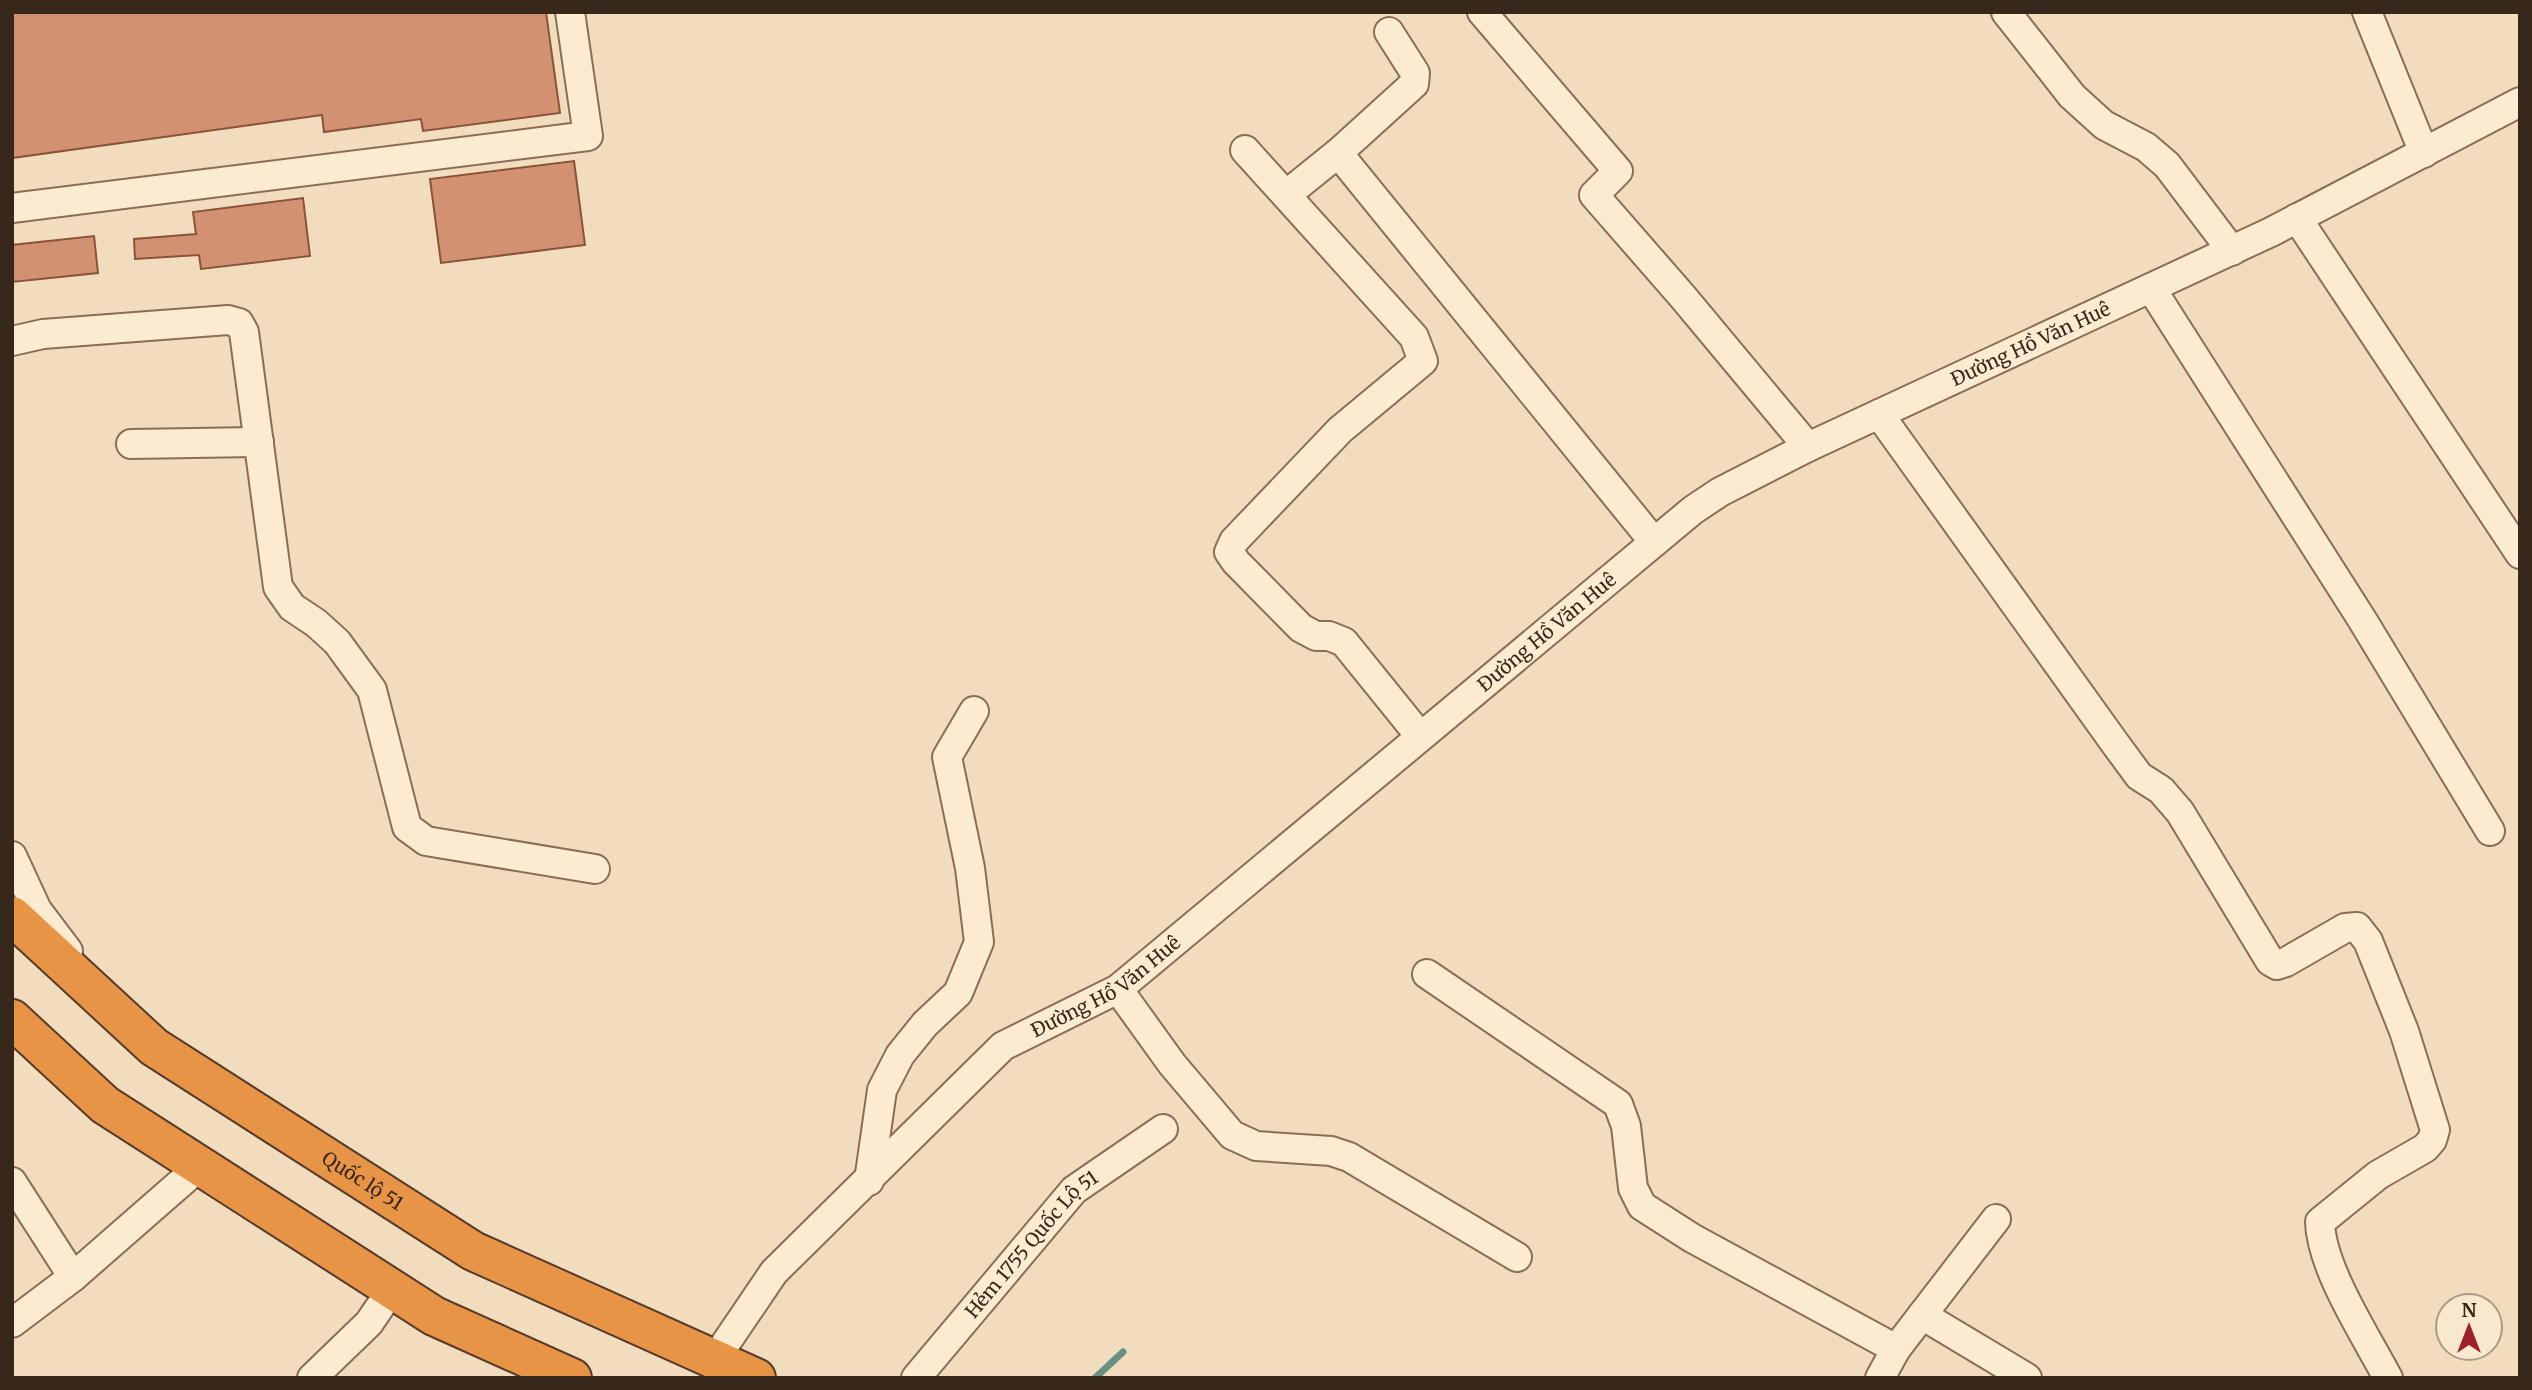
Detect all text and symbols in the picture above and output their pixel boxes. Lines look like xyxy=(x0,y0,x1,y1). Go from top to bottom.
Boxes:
street label: Đường Hồ Văn Huê xyxy=(1947,296,2114,391)
street label: Đường Hồ Văn Huê xyxy=(1472,567,1621,697)
street label: Đường Hồ Văn Huê xyxy=(1027,930,1185,1042)
street label: Quốc lộ 51 xyxy=(318,1146,408,1216)
street label: Hẻm 1755 Quốc Lộ 51 xyxy=(960,1165,1103,1323)
north arrow xyxy=(2434,1292,2504,1362)
text: N xyxy=(2461,1298,2477,1322)

